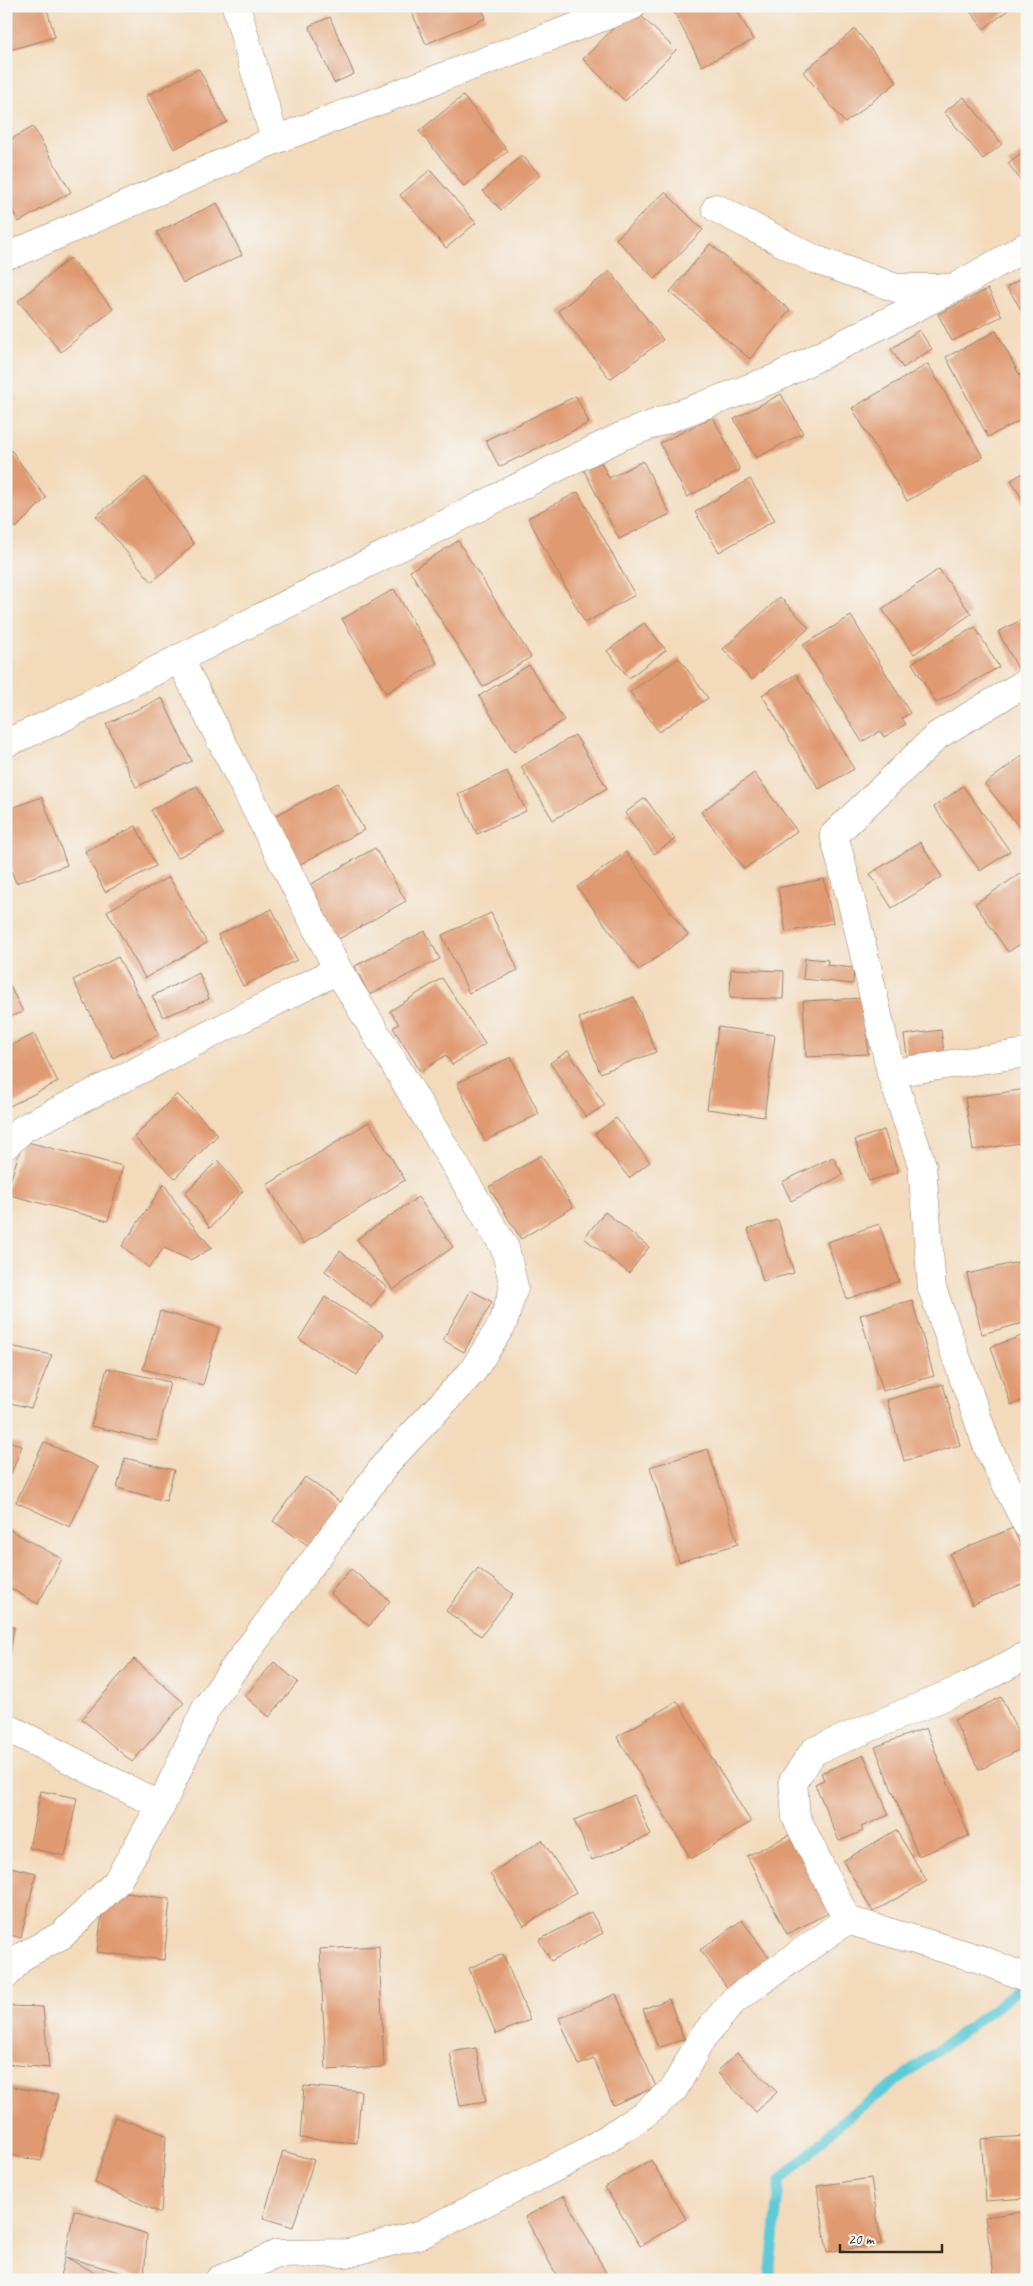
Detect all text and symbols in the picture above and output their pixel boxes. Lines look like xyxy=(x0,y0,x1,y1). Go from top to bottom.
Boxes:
scale bar xyxy=(840,2221,943,2253)
text: 20 m xyxy=(848,2230,875,2249)

